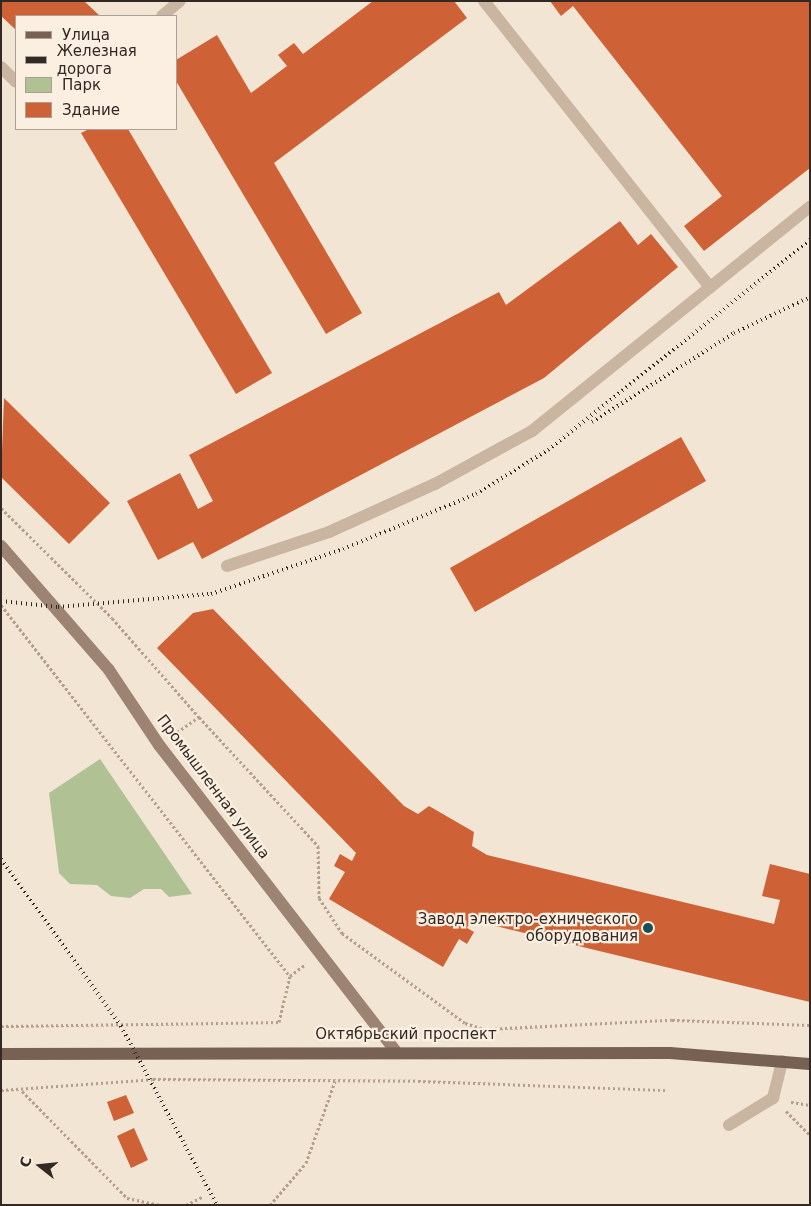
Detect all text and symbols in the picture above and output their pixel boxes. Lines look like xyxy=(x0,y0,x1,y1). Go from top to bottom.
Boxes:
legend xyxy=(15,15,178,130)
text: Улица xyxy=(62,26,110,44)
text: Железная дорога xyxy=(57,42,137,78)
text: Парк xyxy=(62,76,101,94)
text: Здание xyxy=(62,101,120,119)
street label: Промышленная улица xyxy=(153,711,273,863)
place label: Завод электро-ехнического оборудования xyxy=(418,910,638,945)
marker: Завод электро-ехнического оборудования xyxy=(642,922,654,934)
street label: Октябрьский проспект xyxy=(315,1026,497,1044)
north arrow xyxy=(15,1141,65,1191)
text: С xyxy=(16,1155,35,1169)

